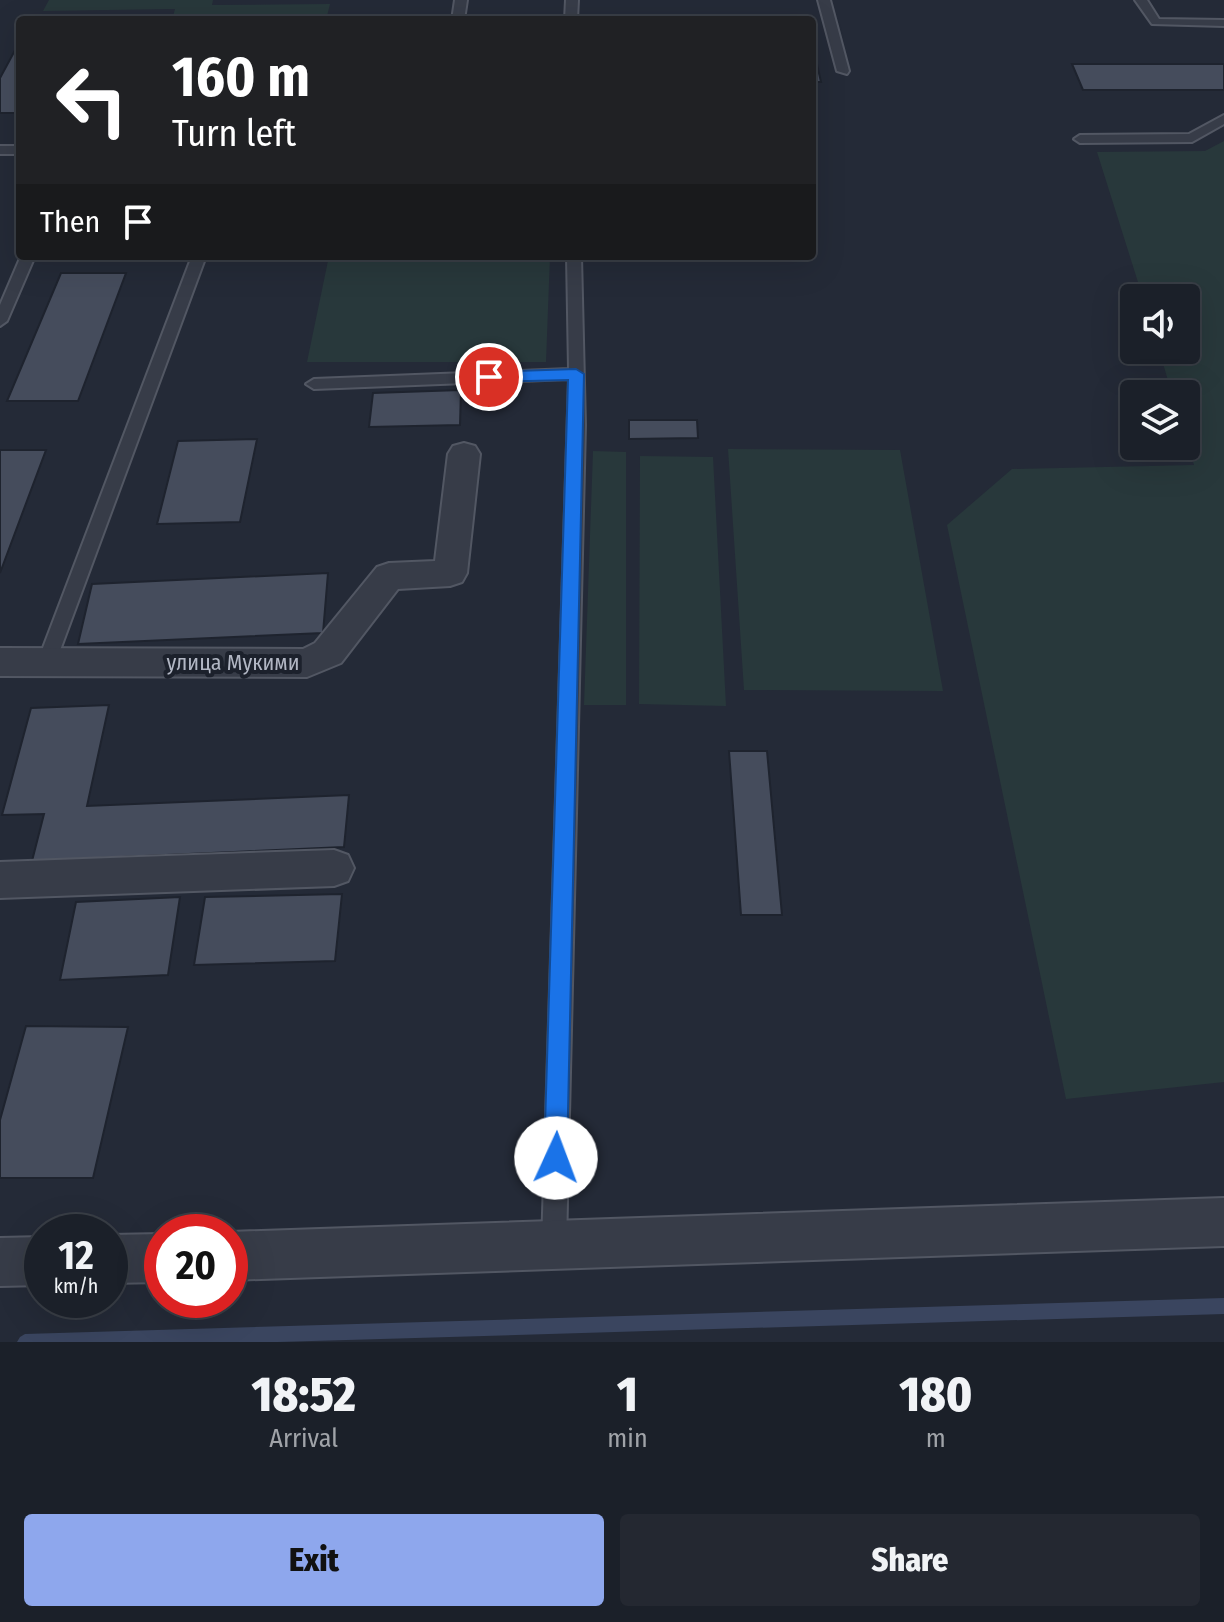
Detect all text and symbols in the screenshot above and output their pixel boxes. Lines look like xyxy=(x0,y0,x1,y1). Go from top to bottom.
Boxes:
text: 160 m xyxy=(172,44,310,111)
icon: left xyxy=(40,48,144,152)
text: Turn left xyxy=(172,112,296,156)
icon: arrive xyxy=(116,200,160,244)
text: Then xyxy=(40,204,100,240)
map controls xyxy=(1120,284,1200,460)
button: sound xyxy=(1120,284,1200,364)
pin xyxy=(455,343,523,411)
icon: arrive xyxy=(467,355,511,399)
button: layers xyxy=(1120,380,1200,460)
street label: улица Мукими xyxy=(166,649,300,676)
position arrow xyxy=(514,1116,598,1200)
speed limit sign: 20 xyxy=(144,1214,248,1318)
text: 12 xyxy=(58,1232,94,1280)
text: km/h xyxy=(54,1274,98,1298)
text: 18:52 xyxy=(252,1366,356,1424)
text: 1 xyxy=(617,1366,638,1424)
text: 180 xyxy=(899,1366,972,1424)
text: Arrival xyxy=(269,1423,338,1454)
text: min xyxy=(607,1423,648,1454)
text: m xyxy=(926,1423,946,1454)
button: Exit xyxy=(24,1514,604,1606)
button: Share xyxy=(620,1514,1200,1606)

